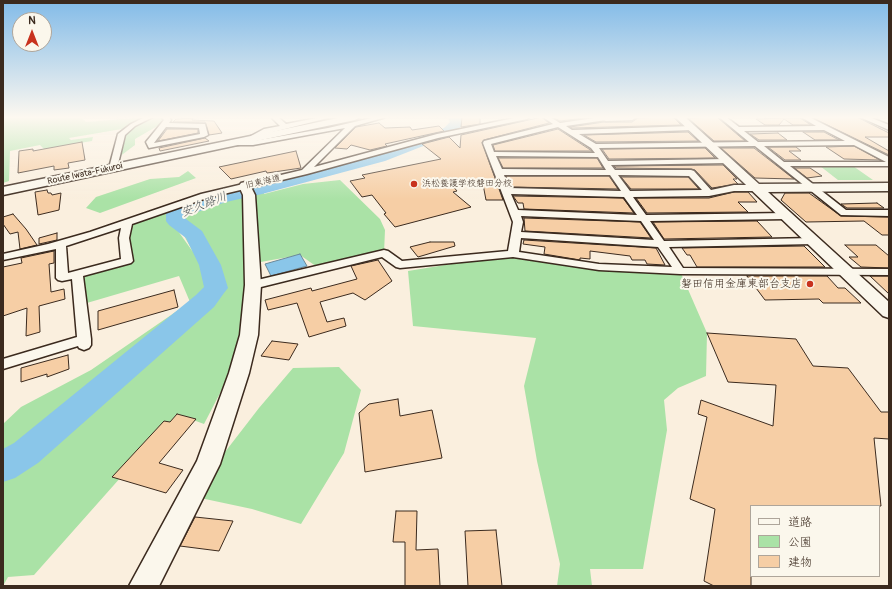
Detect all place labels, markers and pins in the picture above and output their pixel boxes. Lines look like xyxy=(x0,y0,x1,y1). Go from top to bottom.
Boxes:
marker: 浜松養護学校磐田分校 xyxy=(409,179,419,189)
place label: 浜松養護学校磐田分校 xyxy=(422,179,512,189)
place label: 磐田信用金庫東部台支店 xyxy=(681,277,802,291)
marker: 磐田信用金庫東部台支店 xyxy=(805,279,815,289)

